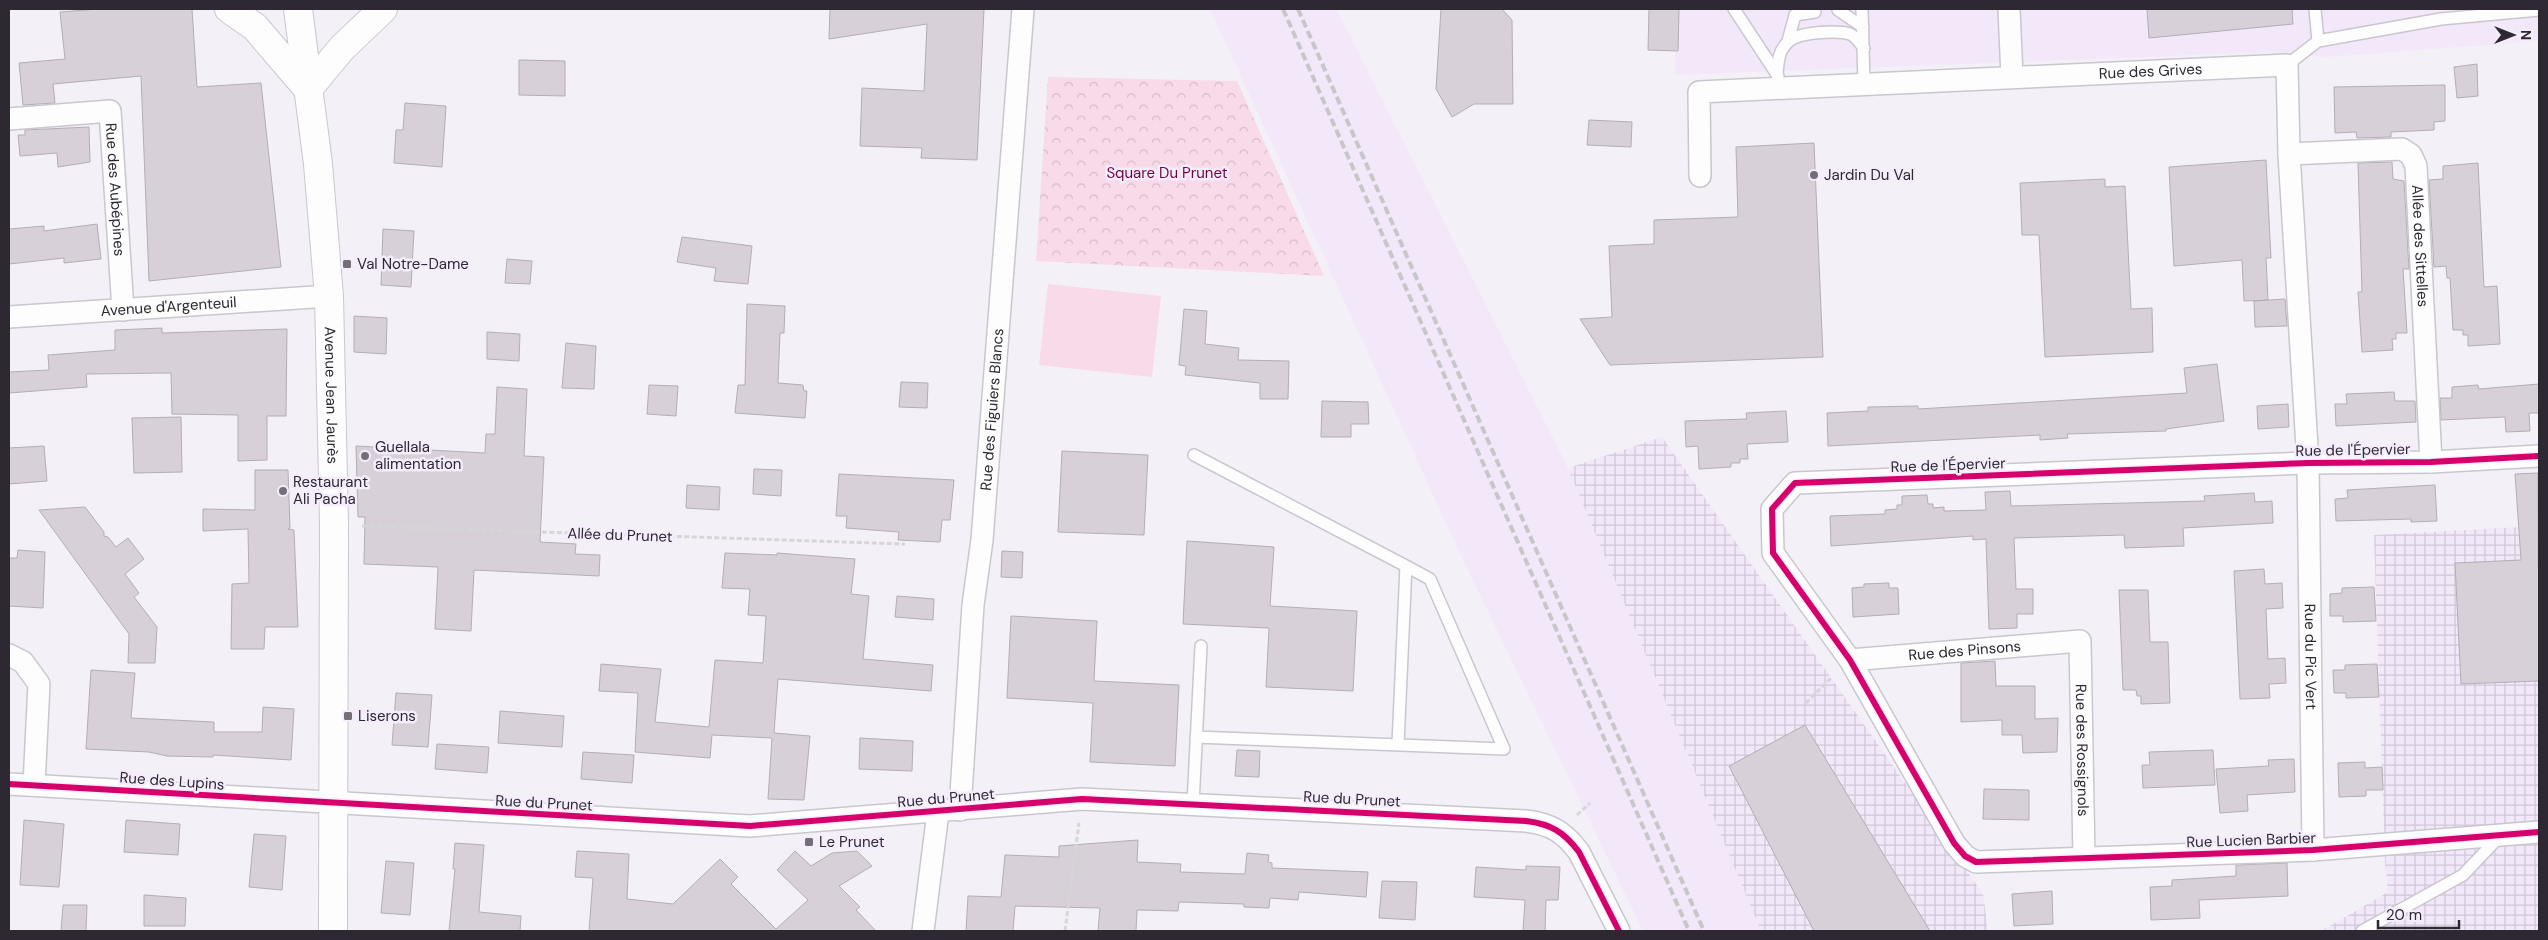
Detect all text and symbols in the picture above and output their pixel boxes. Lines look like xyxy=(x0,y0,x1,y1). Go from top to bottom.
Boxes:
north arrow xyxy=(2488,10,2538,60)
text: N xyxy=(2517,30,2535,40)
street label: Rue des Grives xyxy=(2098,59,2203,84)
street label: Rue des Aubépines xyxy=(101,122,129,257)
park label: Square Du Prunet xyxy=(1106,163,1228,183)
place label: Jardin Du Val xyxy=(1824,165,1914,185)
marker: Jardin Du Val xyxy=(1808,169,1820,181)
street label: Allée des Sittelles xyxy=(2407,184,2433,308)
place label: Val Notre-Dame xyxy=(357,254,469,274)
marker: Val Notre-Dame xyxy=(341,258,353,270)
street label: Avenue d'Argenteuil xyxy=(100,292,237,321)
street label: Avenue Jean Jaurès xyxy=(320,326,343,464)
street label: Rue des Figuiers Blancs xyxy=(976,328,1008,491)
place label: Guellala alimentation xyxy=(375,437,461,474)
street label: Rue de l'Épervier xyxy=(2295,439,2411,461)
marker: Guellala alimentation xyxy=(359,450,371,462)
street label: Rue de l'Épervier xyxy=(1890,453,2006,477)
place label: Restaurant Ali Pacha xyxy=(293,472,368,509)
marker: Restaurant Ali Pacha xyxy=(277,485,289,497)
street label: Allée du Prunet xyxy=(567,523,673,547)
street label: Rue du Pic Vert xyxy=(2300,604,2321,710)
street label: Rue des Pinsons xyxy=(1907,636,2022,665)
street label: Rue des Rossignols xyxy=(2071,684,2093,817)
place label: Liserons xyxy=(358,706,416,726)
marker: Liserons xyxy=(342,710,354,722)
street label: Rue des Lupins xyxy=(119,767,225,795)
street label: Rue du Prunet xyxy=(897,784,996,812)
street label: Rue du Prunet xyxy=(1303,786,1401,812)
street label: Rue du Prunet xyxy=(495,790,593,816)
street label: Rue Lucien Barbier xyxy=(2186,828,2317,852)
place label: Le Prunet xyxy=(819,832,885,852)
marker: Le Prunet xyxy=(803,836,815,848)
scale bar xyxy=(2378,898,2459,930)
text: 20 m xyxy=(2386,905,2422,925)

